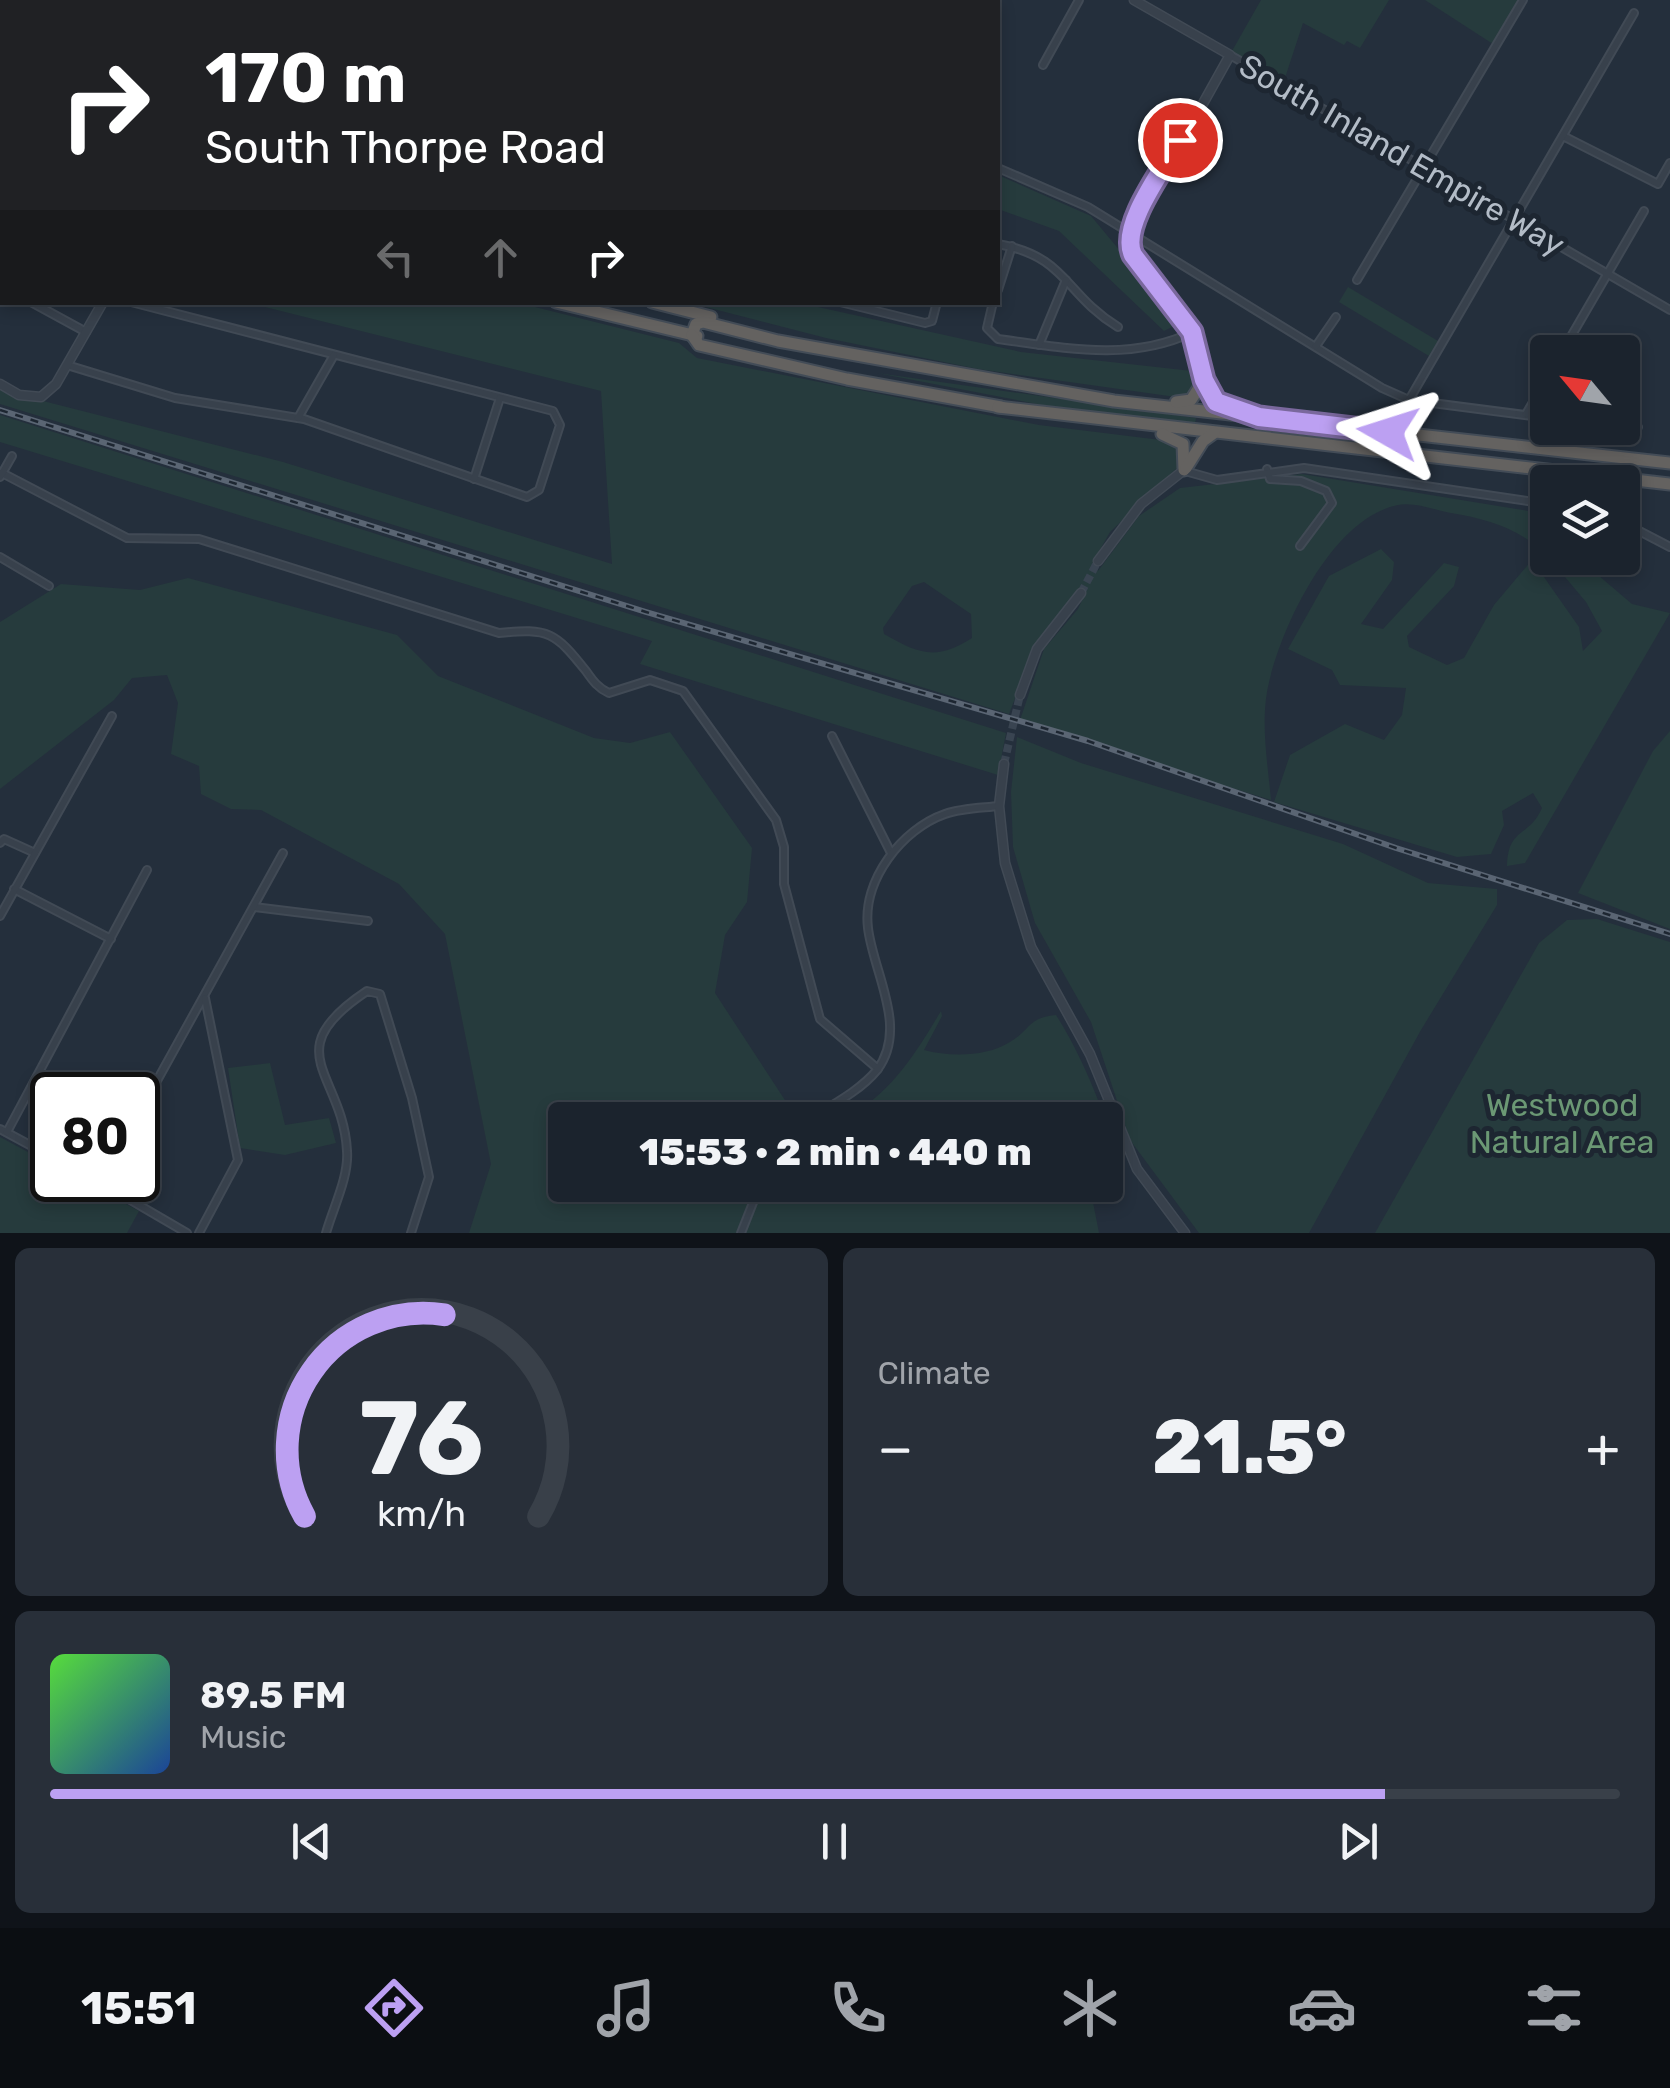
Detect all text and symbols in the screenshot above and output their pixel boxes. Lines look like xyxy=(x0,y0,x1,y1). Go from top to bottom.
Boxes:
text: 170 m xyxy=(205,37,407,120)
icon: right xyxy=(40,40,170,170)
street label: South Inland Empire Way xyxy=(1233,46,1571,264)
pin xyxy=(1138,98,1223,183)
icon: arrive xyxy=(1153,113,1208,168)
text: South Thorpe Road xyxy=(205,121,606,174)
icon: left xyxy=(368,230,423,285)
icon: ahead xyxy=(473,230,528,285)
icon: right xyxy=(578,230,633,285)
north arrow xyxy=(1530,335,1640,445)
map controls xyxy=(1530,335,1640,575)
position arrow xyxy=(1336,380,1440,484)
button: layers xyxy=(1530,465,1640,575)
speed limit sign: 80 xyxy=(30,1072,160,1202)
park label: Westwood Natural Area xyxy=(1470,1086,1654,1161)
text: 15:53 · 2 min · 440 m xyxy=(639,1129,1032,1175)
text: Climate xyxy=(878,1354,991,1392)
text: 76 xyxy=(359,1377,484,1500)
text: 21.5° xyxy=(1152,1403,1347,1492)
text: − xyxy=(878,1416,913,1481)
text: + xyxy=(1586,1416,1620,1481)
text: km/h xyxy=(377,1493,466,1535)
text: 89.5 FM xyxy=(200,1672,347,1718)
text: Music xyxy=(200,1718,286,1756)
icon: previous xyxy=(284,1814,339,1869)
icon: pause xyxy=(807,1814,862,1869)
icon: next xyxy=(1331,1814,1386,1869)
icon: directions xyxy=(359,1973,429,2043)
icon: music xyxy=(591,1973,661,2043)
icon: phone xyxy=(823,1973,893,2043)
icon: climate xyxy=(1055,1973,1125,2043)
icon: car xyxy=(1287,1973,1357,2043)
icon: filters xyxy=(1519,1973,1589,2043)
text: 15:51 xyxy=(81,1982,197,2035)

